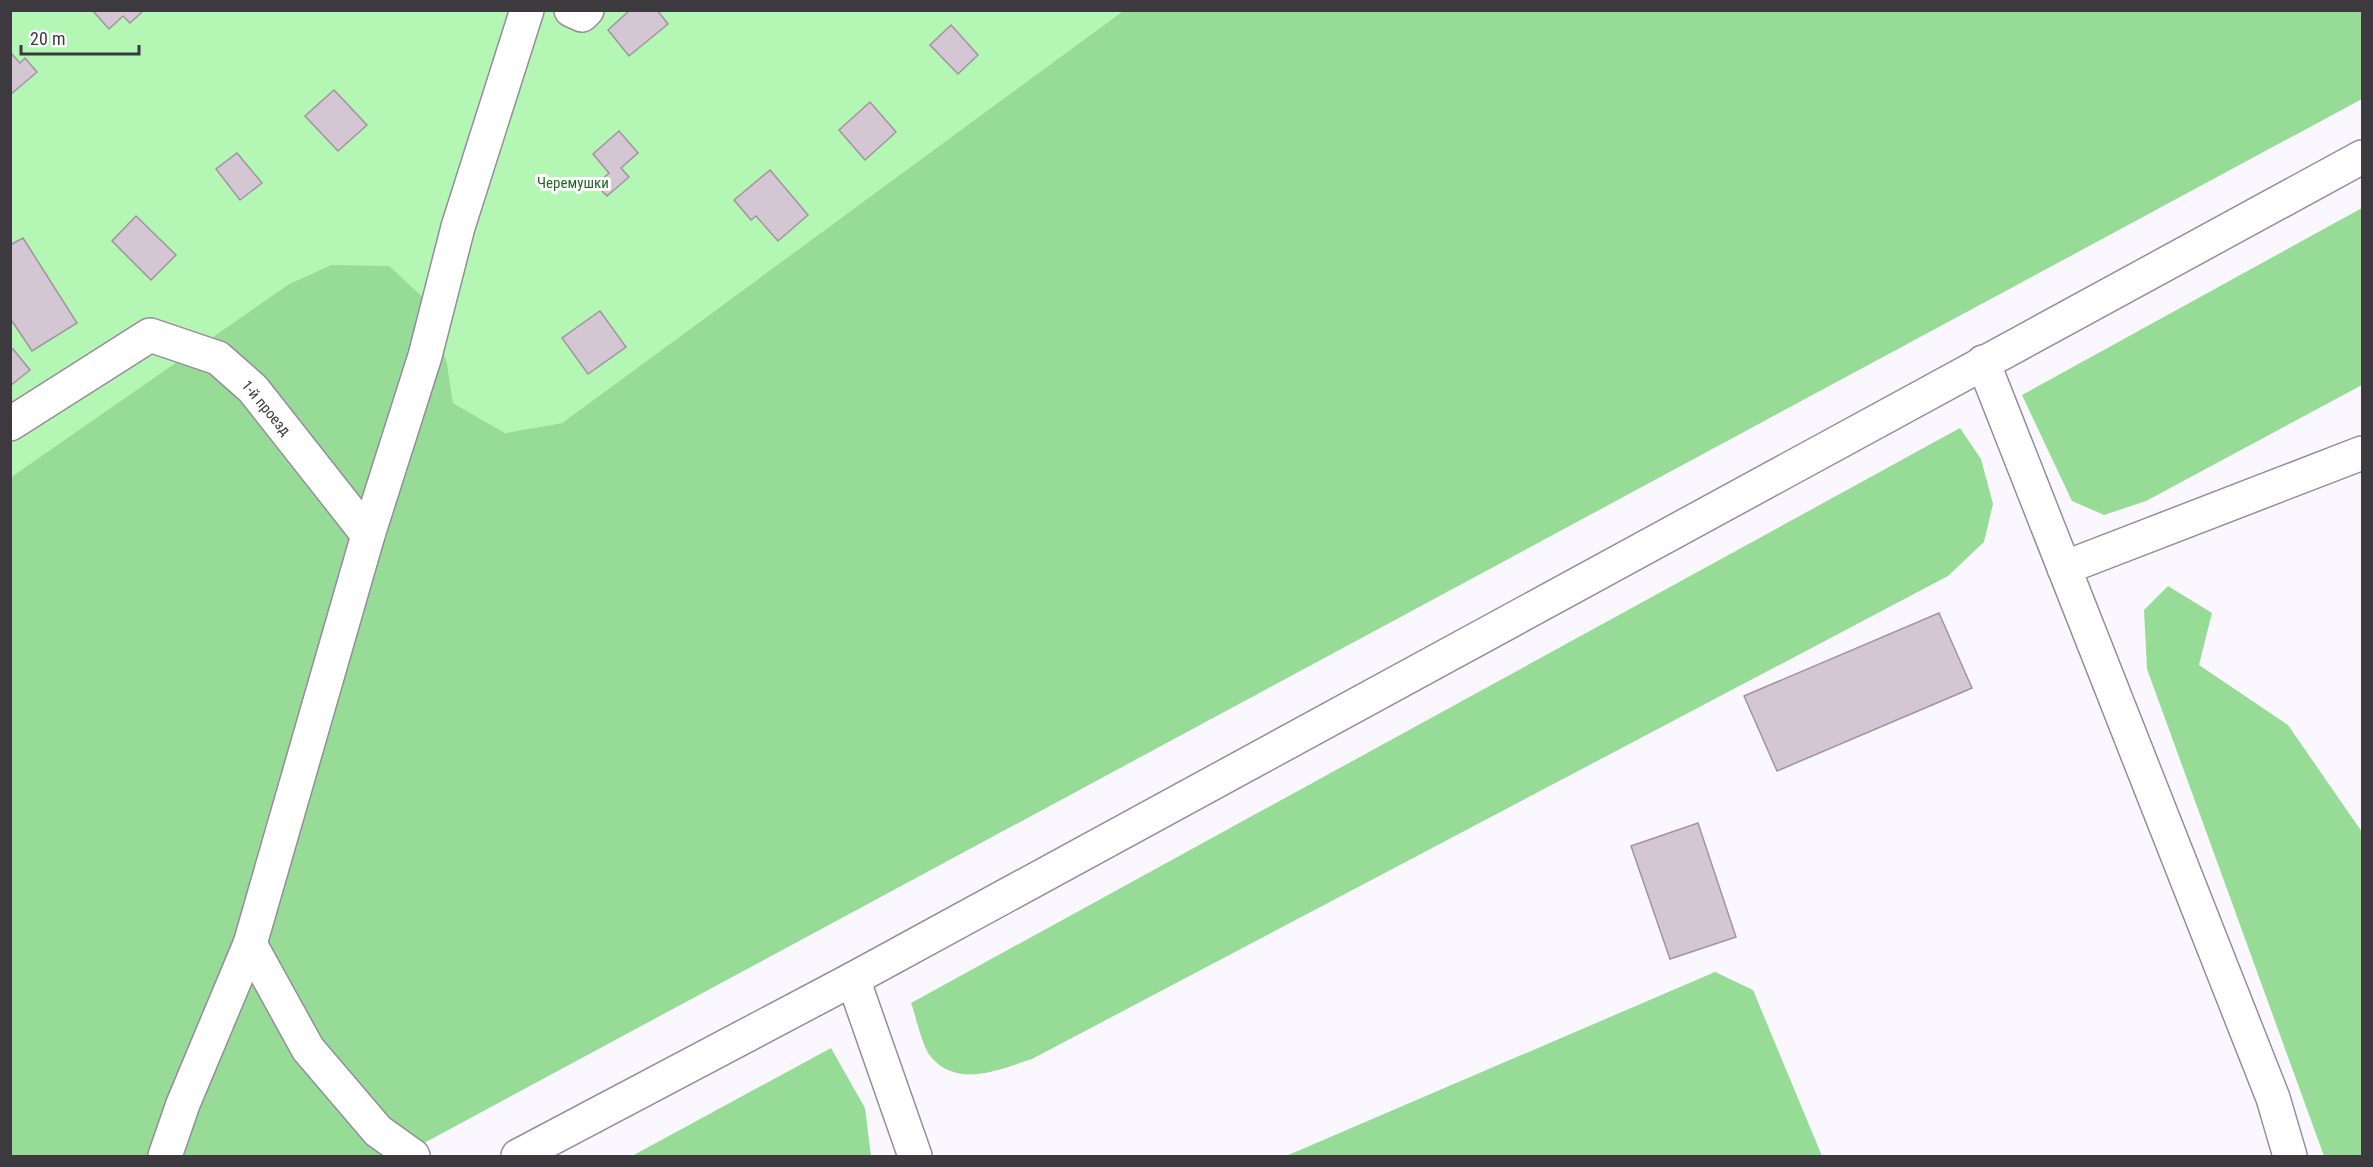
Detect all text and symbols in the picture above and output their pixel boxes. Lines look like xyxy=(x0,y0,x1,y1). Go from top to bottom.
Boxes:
scale bar xyxy=(21,18,140,56)
text: 20 m xyxy=(30,28,65,49)
park label: Черемушки xyxy=(537,174,609,192)
street label: 1-й проезд xyxy=(238,377,294,439)

